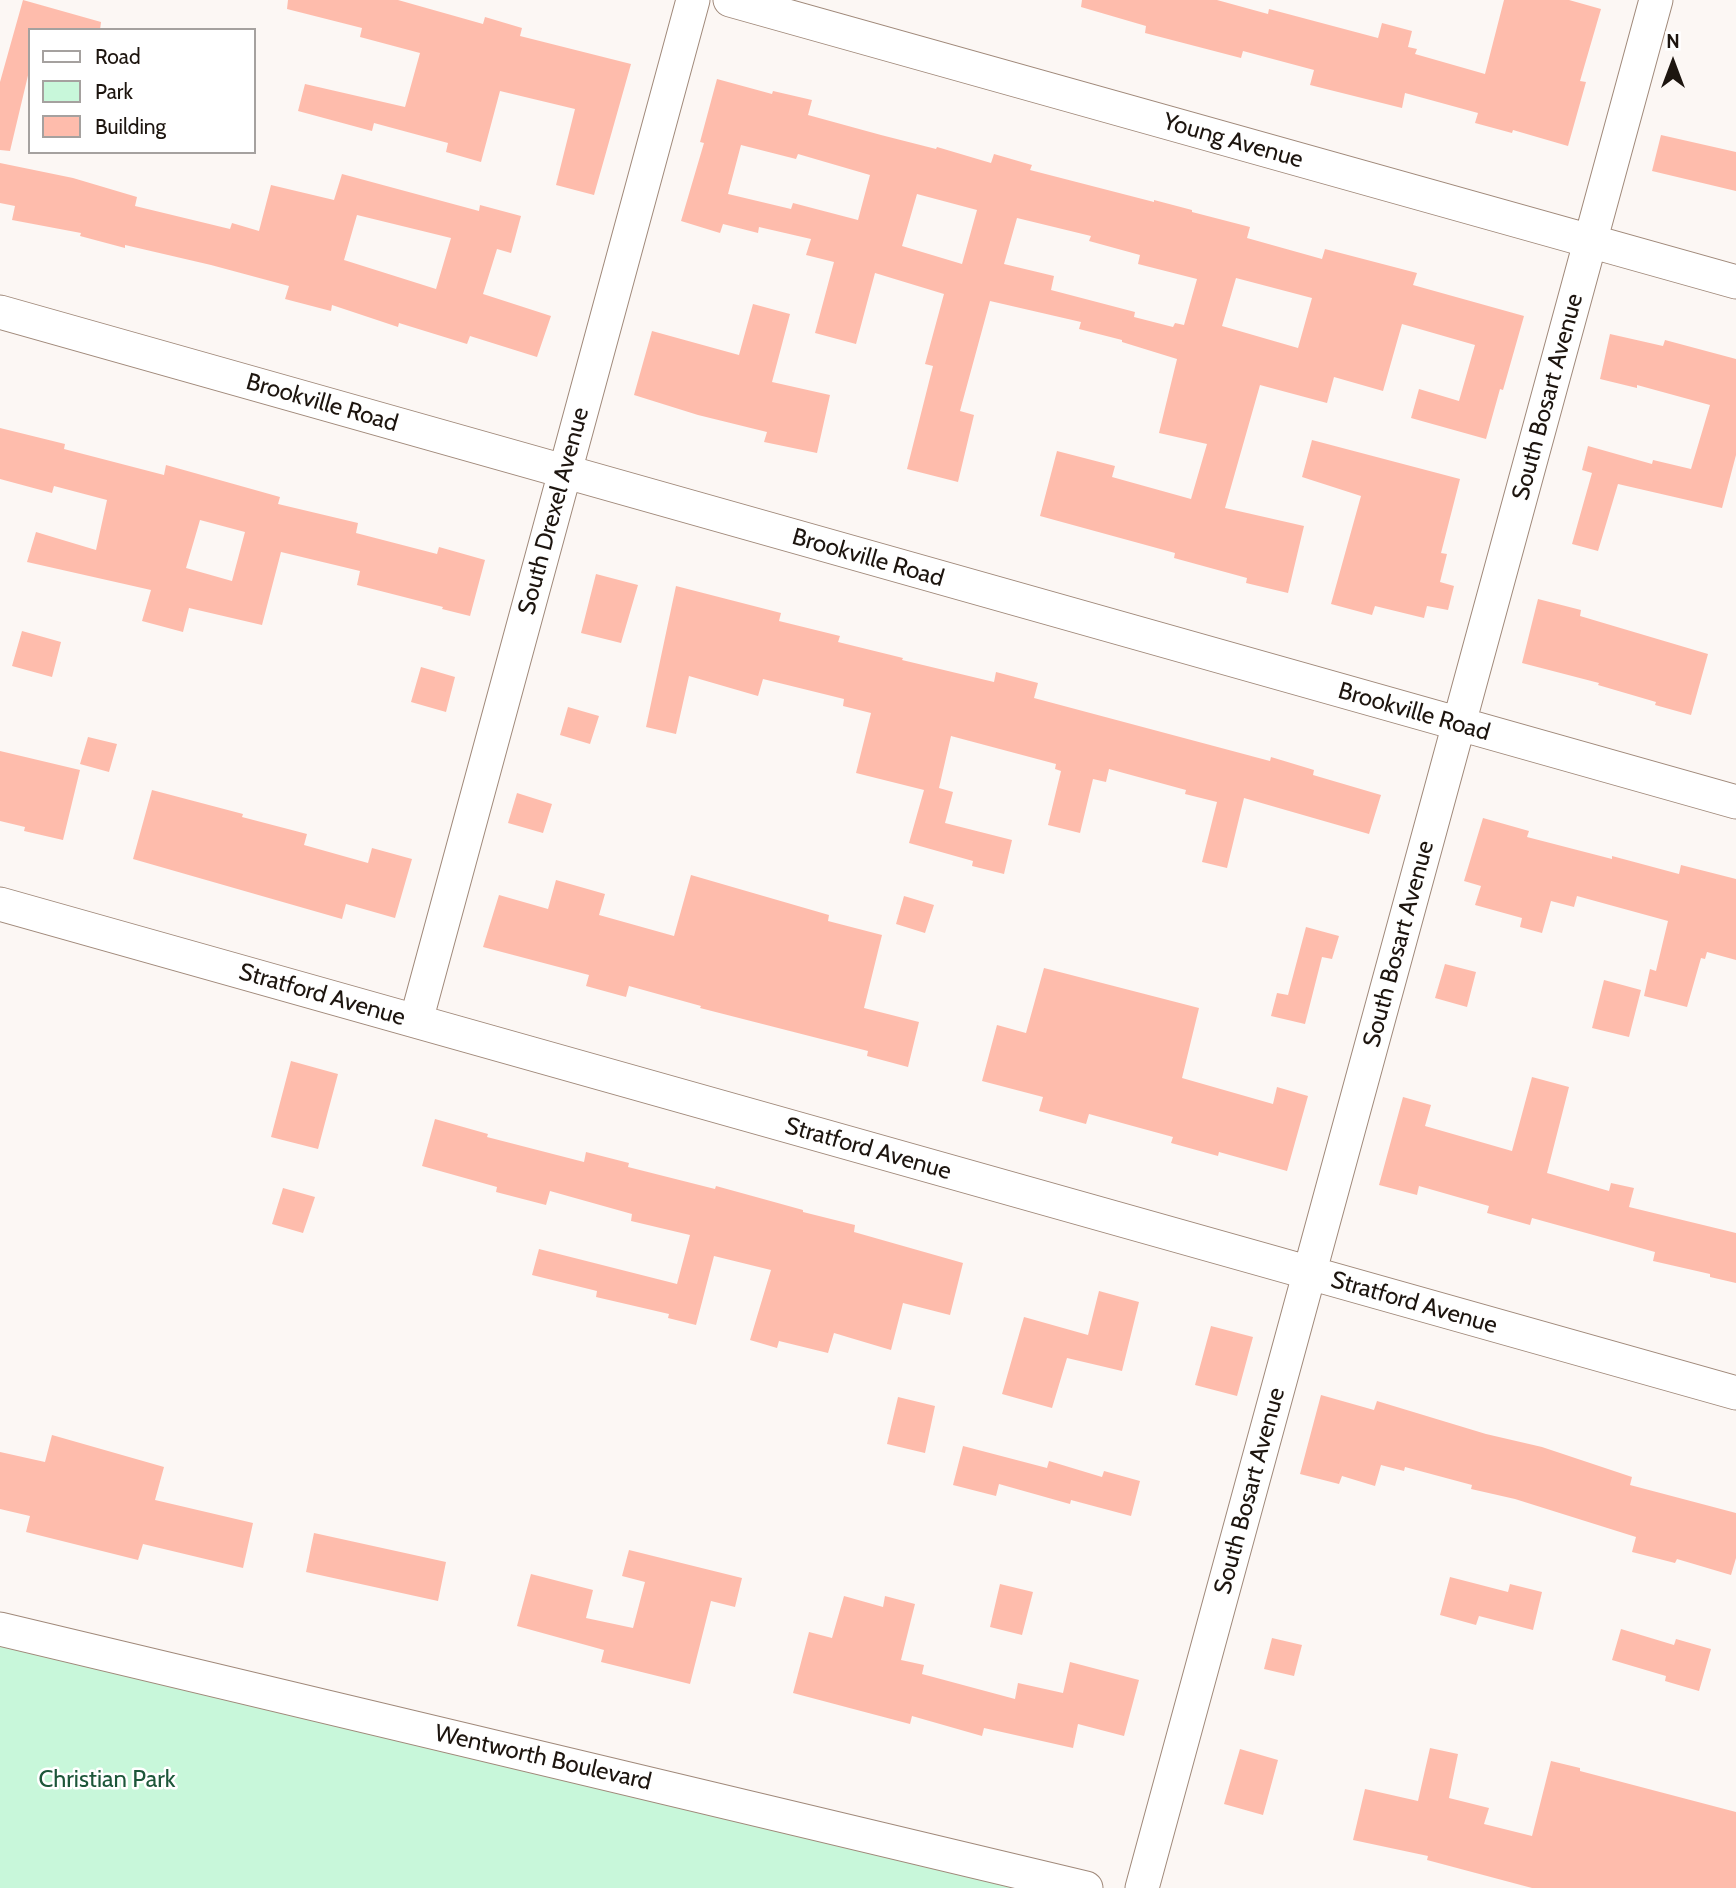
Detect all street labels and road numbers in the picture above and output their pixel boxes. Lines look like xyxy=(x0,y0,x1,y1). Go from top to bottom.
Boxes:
street label: Young Avenue xyxy=(1160,107,1306,175)
street label: South Bosart Avenue xyxy=(1507,291,1589,503)
street label: Brookville Road xyxy=(243,368,401,438)
street label: South Drexel Avenue xyxy=(512,404,596,618)
street label: Brookville Road xyxy=(789,523,947,593)
street label: Brookville Road xyxy=(1335,677,1493,747)
street label: South Bosart Avenue xyxy=(1358,838,1440,1050)
street label: Stratford Avenue xyxy=(236,958,408,1032)
street label: Stratford Avenue xyxy=(782,1112,954,1186)
street label: Stratford Avenue xyxy=(1328,1266,1500,1340)
street label: South Bosart Avenue xyxy=(1209,1385,1291,1597)
street label: Wentworth Boulevard xyxy=(432,1719,654,1797)

